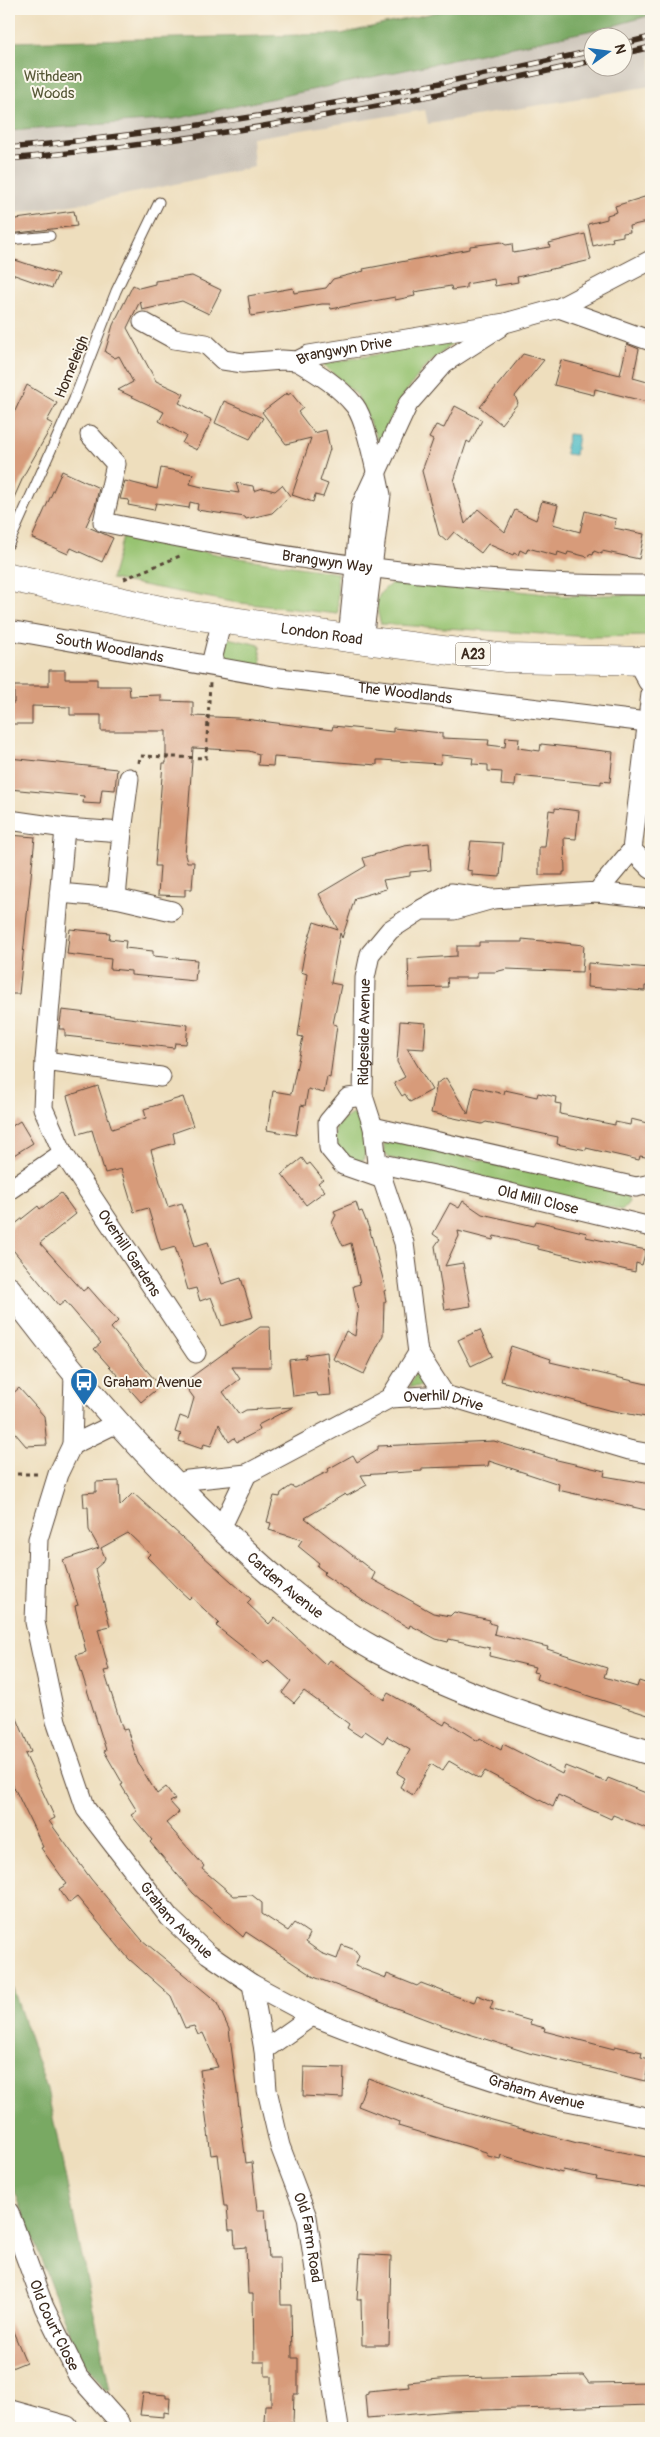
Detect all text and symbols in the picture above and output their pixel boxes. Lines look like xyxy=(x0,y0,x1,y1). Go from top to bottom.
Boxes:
north arrow xyxy=(582,28,632,78)
text: N xyxy=(611,42,630,56)
park label: Withdean Woods xyxy=(24,67,82,103)
street label: Brangwyn Drive xyxy=(293,332,394,369)
street label: Homeleigh xyxy=(51,333,93,401)
street label: Brangwyn Way xyxy=(281,546,374,577)
street label: London Road xyxy=(279,619,364,649)
street label: South Woodlands xyxy=(54,629,165,667)
road number: A23 xyxy=(456,642,490,666)
street label: The Woodlands xyxy=(357,678,453,708)
street label: Ridgeside Avenue xyxy=(354,978,375,1086)
street label: Old Mill Close xyxy=(495,1181,581,1219)
street label: Overhill Gardens xyxy=(94,1206,165,1300)
bus stop icon: Graham Avenue xyxy=(69,1367,99,1406)
place label: Graham Avenue xyxy=(103,1373,203,1392)
street label: Overhill Drive xyxy=(403,1385,486,1416)
street label: Carden Avenue xyxy=(243,1548,328,1623)
street label: Graham Avenue xyxy=(136,1878,217,1963)
street label: Graham Avenue xyxy=(486,2070,587,2114)
street label: Old Farm Road xyxy=(289,2190,326,2284)
street label: Old Court Close xyxy=(25,2277,84,2374)

